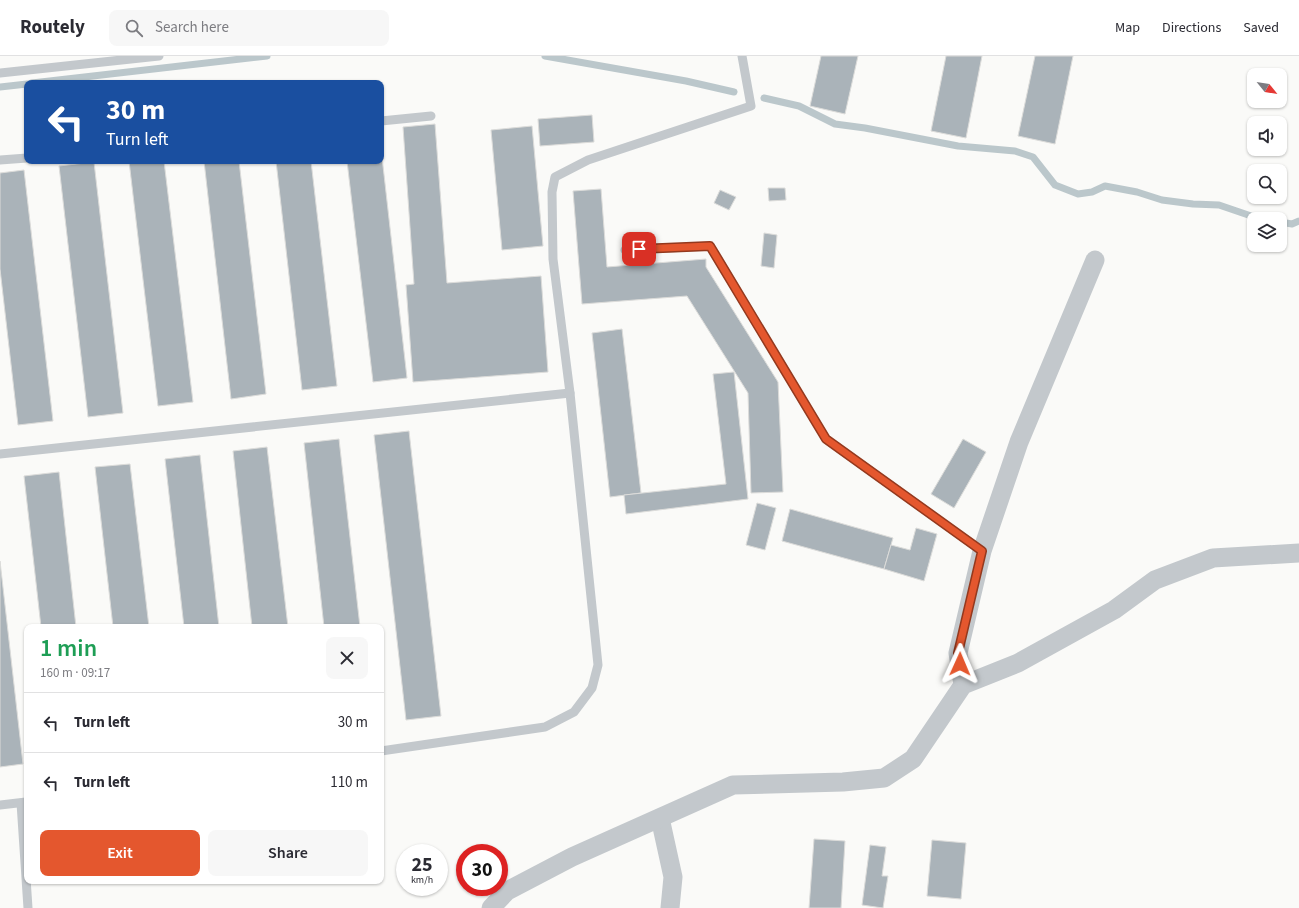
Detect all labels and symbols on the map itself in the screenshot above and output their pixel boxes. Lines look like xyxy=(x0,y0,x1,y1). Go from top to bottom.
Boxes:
north arrow xyxy=(1247,68,1287,108)
pin xyxy=(622,232,656,266)
position arrow xyxy=(939,643,981,685)
speed limit sign: 30 xyxy=(456,844,508,896)

